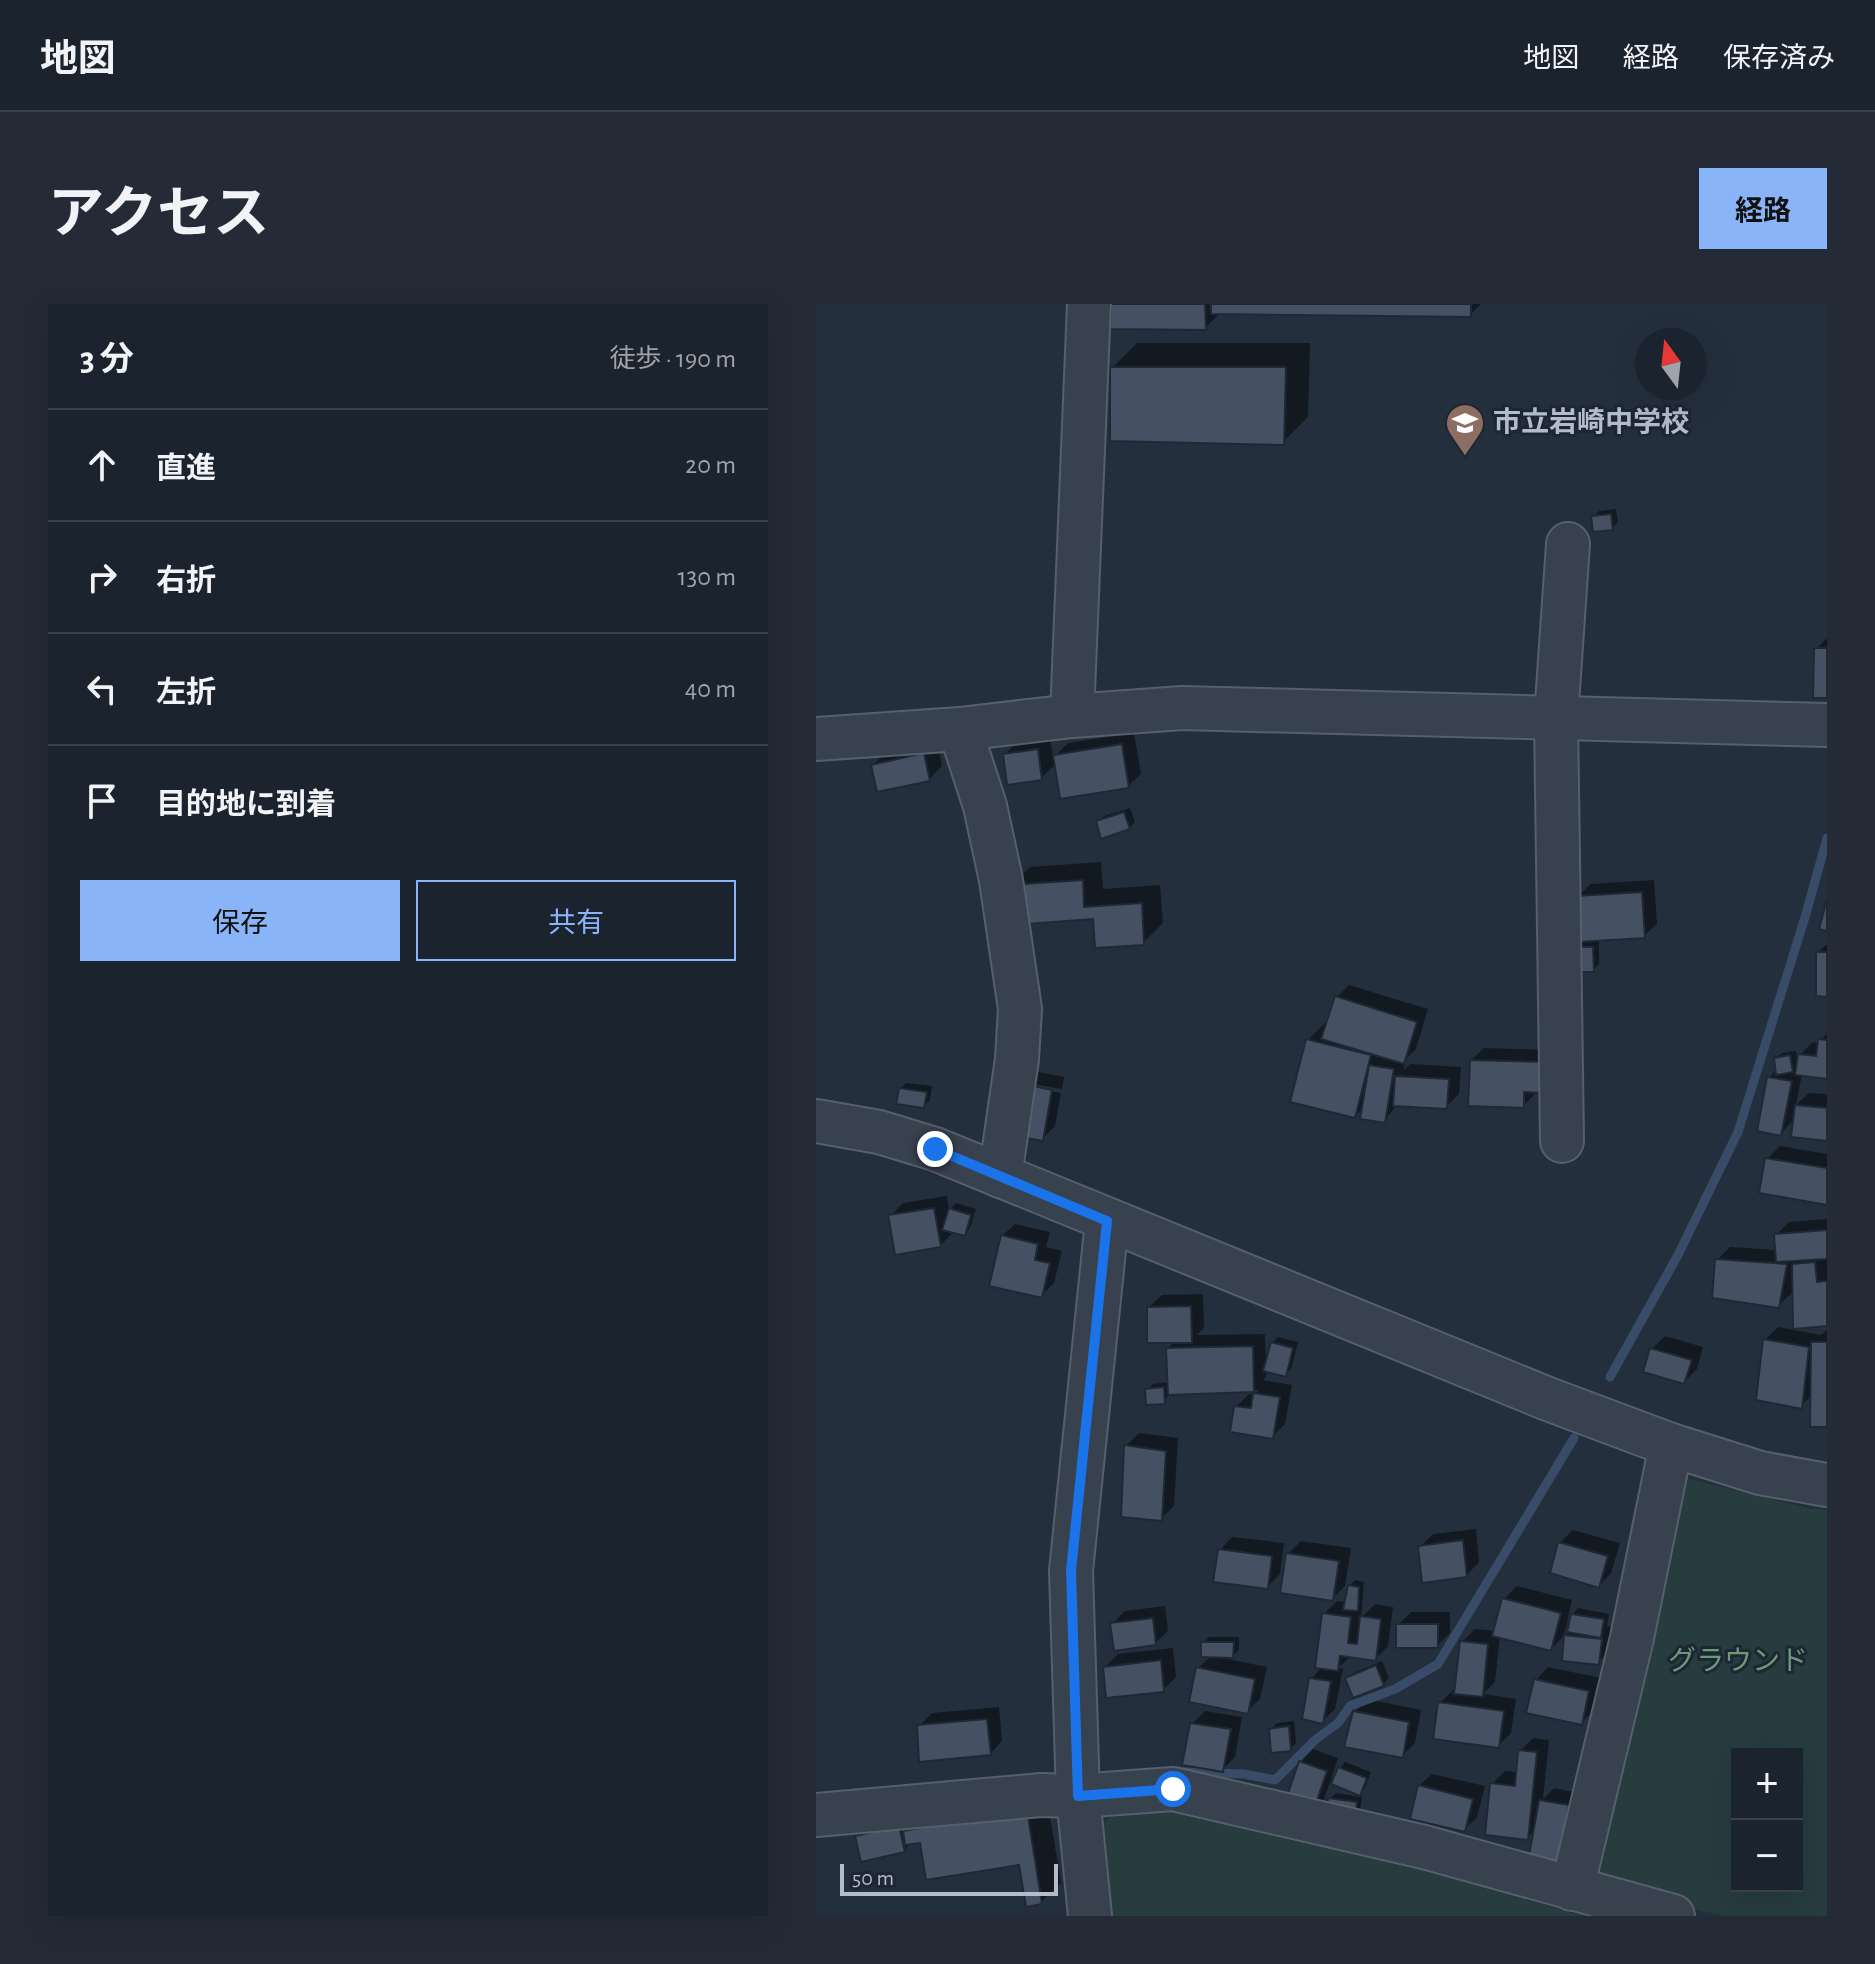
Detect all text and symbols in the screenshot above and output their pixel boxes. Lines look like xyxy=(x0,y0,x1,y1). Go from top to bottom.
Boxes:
text: 地図 xyxy=(40,41,116,79)
text: 地図 xyxy=(1523,45,1579,73)
text: 経路 xyxy=(1623,45,1679,73)
text: 保存済み xyxy=(1723,45,1835,73)
button: 経路 xyxy=(1699,168,1827,249)
text: アクセス xyxy=(48,187,269,243)
north arrow xyxy=(1635,328,1707,400)
text: 3 分 xyxy=(80,343,134,377)
text: 徒歩 · 190 m xyxy=(609,346,736,372)
school or university icon: 市立岩崎中学校 xyxy=(1444,402,1486,457)
place label: 市立岩崎中学校 xyxy=(1493,407,1689,437)
icon: ahead xyxy=(80,443,124,487)
text: 20 m xyxy=(685,452,736,478)
text: 直進 xyxy=(156,454,216,484)
icon: right xyxy=(80,555,124,599)
text: 130 m xyxy=(678,564,736,590)
text: 右折 xyxy=(156,566,216,596)
icon: left xyxy=(80,667,124,711)
text: 40 m xyxy=(685,676,736,702)
text: 左折 xyxy=(156,678,216,708)
icon: arrive xyxy=(80,779,124,823)
text: 目的地に到着 xyxy=(156,790,336,820)
button: 保存 xyxy=(80,880,400,961)
button: 共有 xyxy=(416,880,736,961)
route end xyxy=(917,1131,953,1167)
park label: グラウンド xyxy=(1668,1646,1808,1676)
map controls xyxy=(1731,1748,1803,1892)
button: + xyxy=(1731,1748,1803,1820)
route start xyxy=(1155,1771,1191,1807)
button: − xyxy=(1731,1820,1803,1892)
scale bar xyxy=(840,1860,1058,1896)
text: 50 m xyxy=(852,1867,894,1889)

